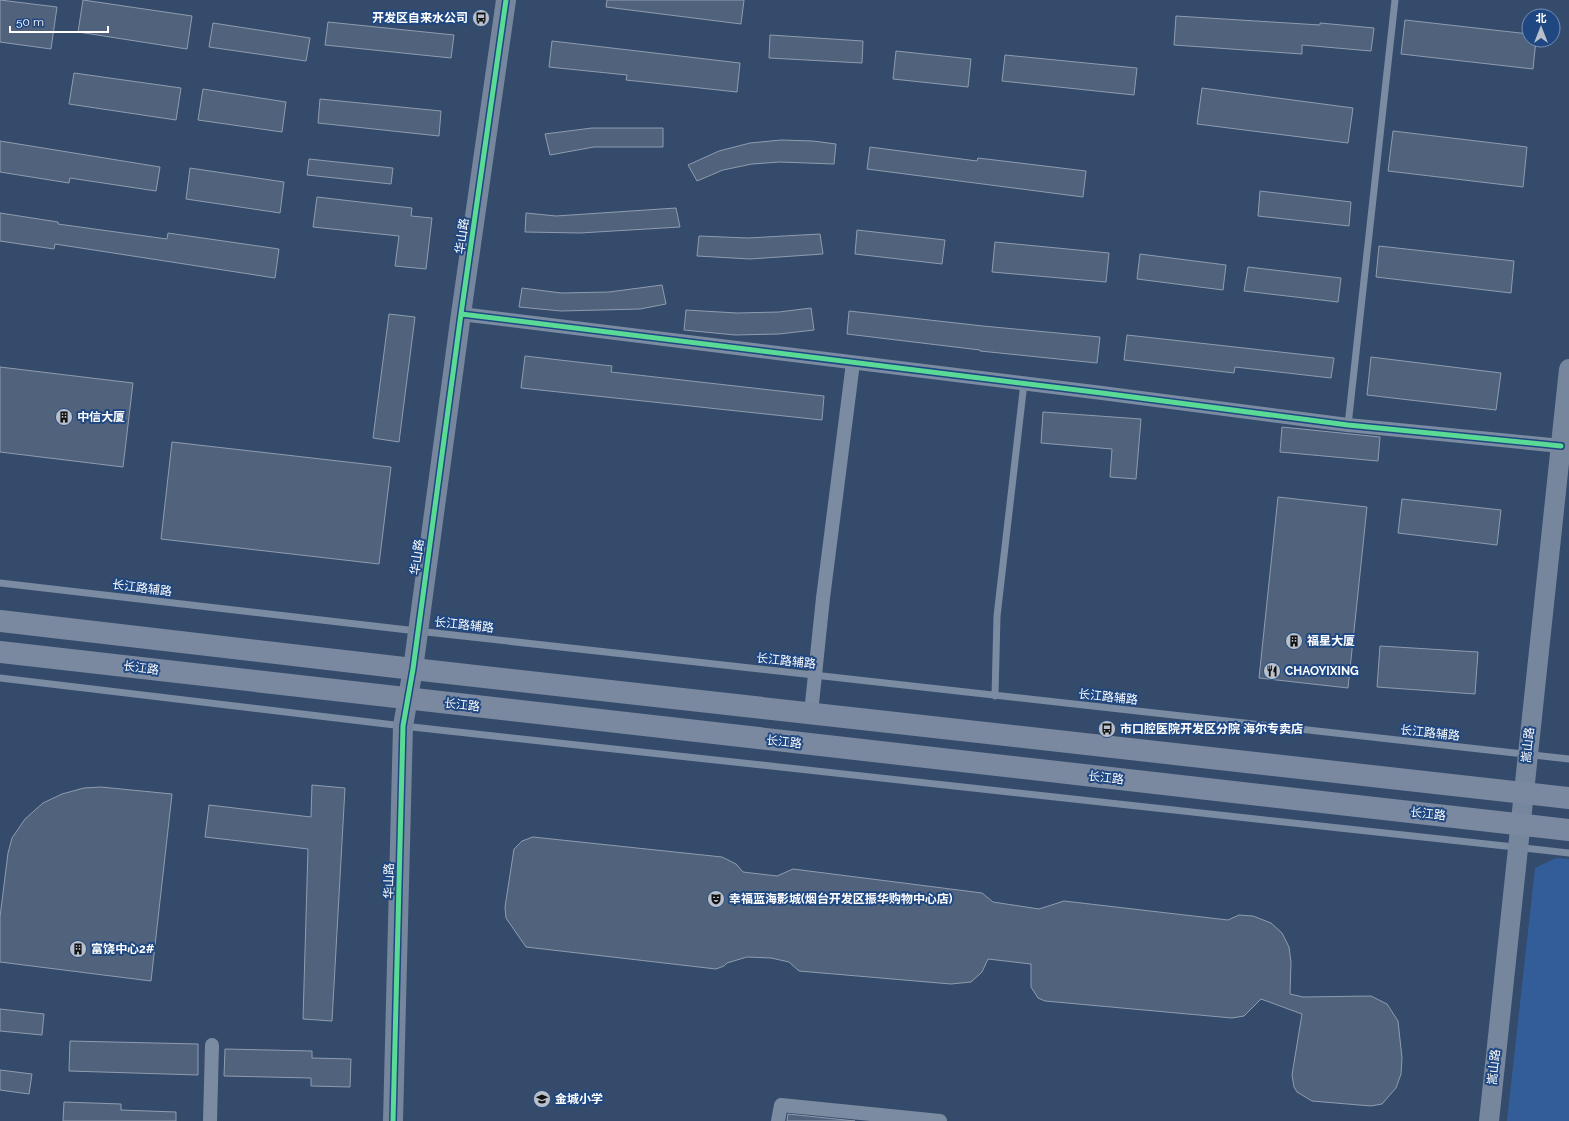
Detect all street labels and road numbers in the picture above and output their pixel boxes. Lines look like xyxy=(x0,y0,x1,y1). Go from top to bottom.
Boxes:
street label: 华山路 xyxy=(453,217,471,255)
street label: 华山路 xyxy=(408,538,426,576)
street label: 长江路辅路 xyxy=(111,577,173,599)
street label: 长江路辅路 xyxy=(433,615,495,635)
street label: 长江路辅路 xyxy=(755,651,817,671)
street label: 长江路 xyxy=(122,659,160,677)
street label: 长江路辅路 xyxy=(1077,687,1139,707)
street label: 长江路 xyxy=(443,696,481,714)
street label: 长江路辅路 xyxy=(1399,723,1461,743)
street label: 嵩山路 xyxy=(1519,726,1537,764)
street label: 长江路 xyxy=(765,733,803,751)
street label: 长江路 xyxy=(1087,769,1125,787)
street label: 长江路 xyxy=(1409,805,1447,823)
street label: 华山路 xyxy=(382,863,396,899)
street label: 嵩山路 xyxy=(1485,1048,1503,1086)

